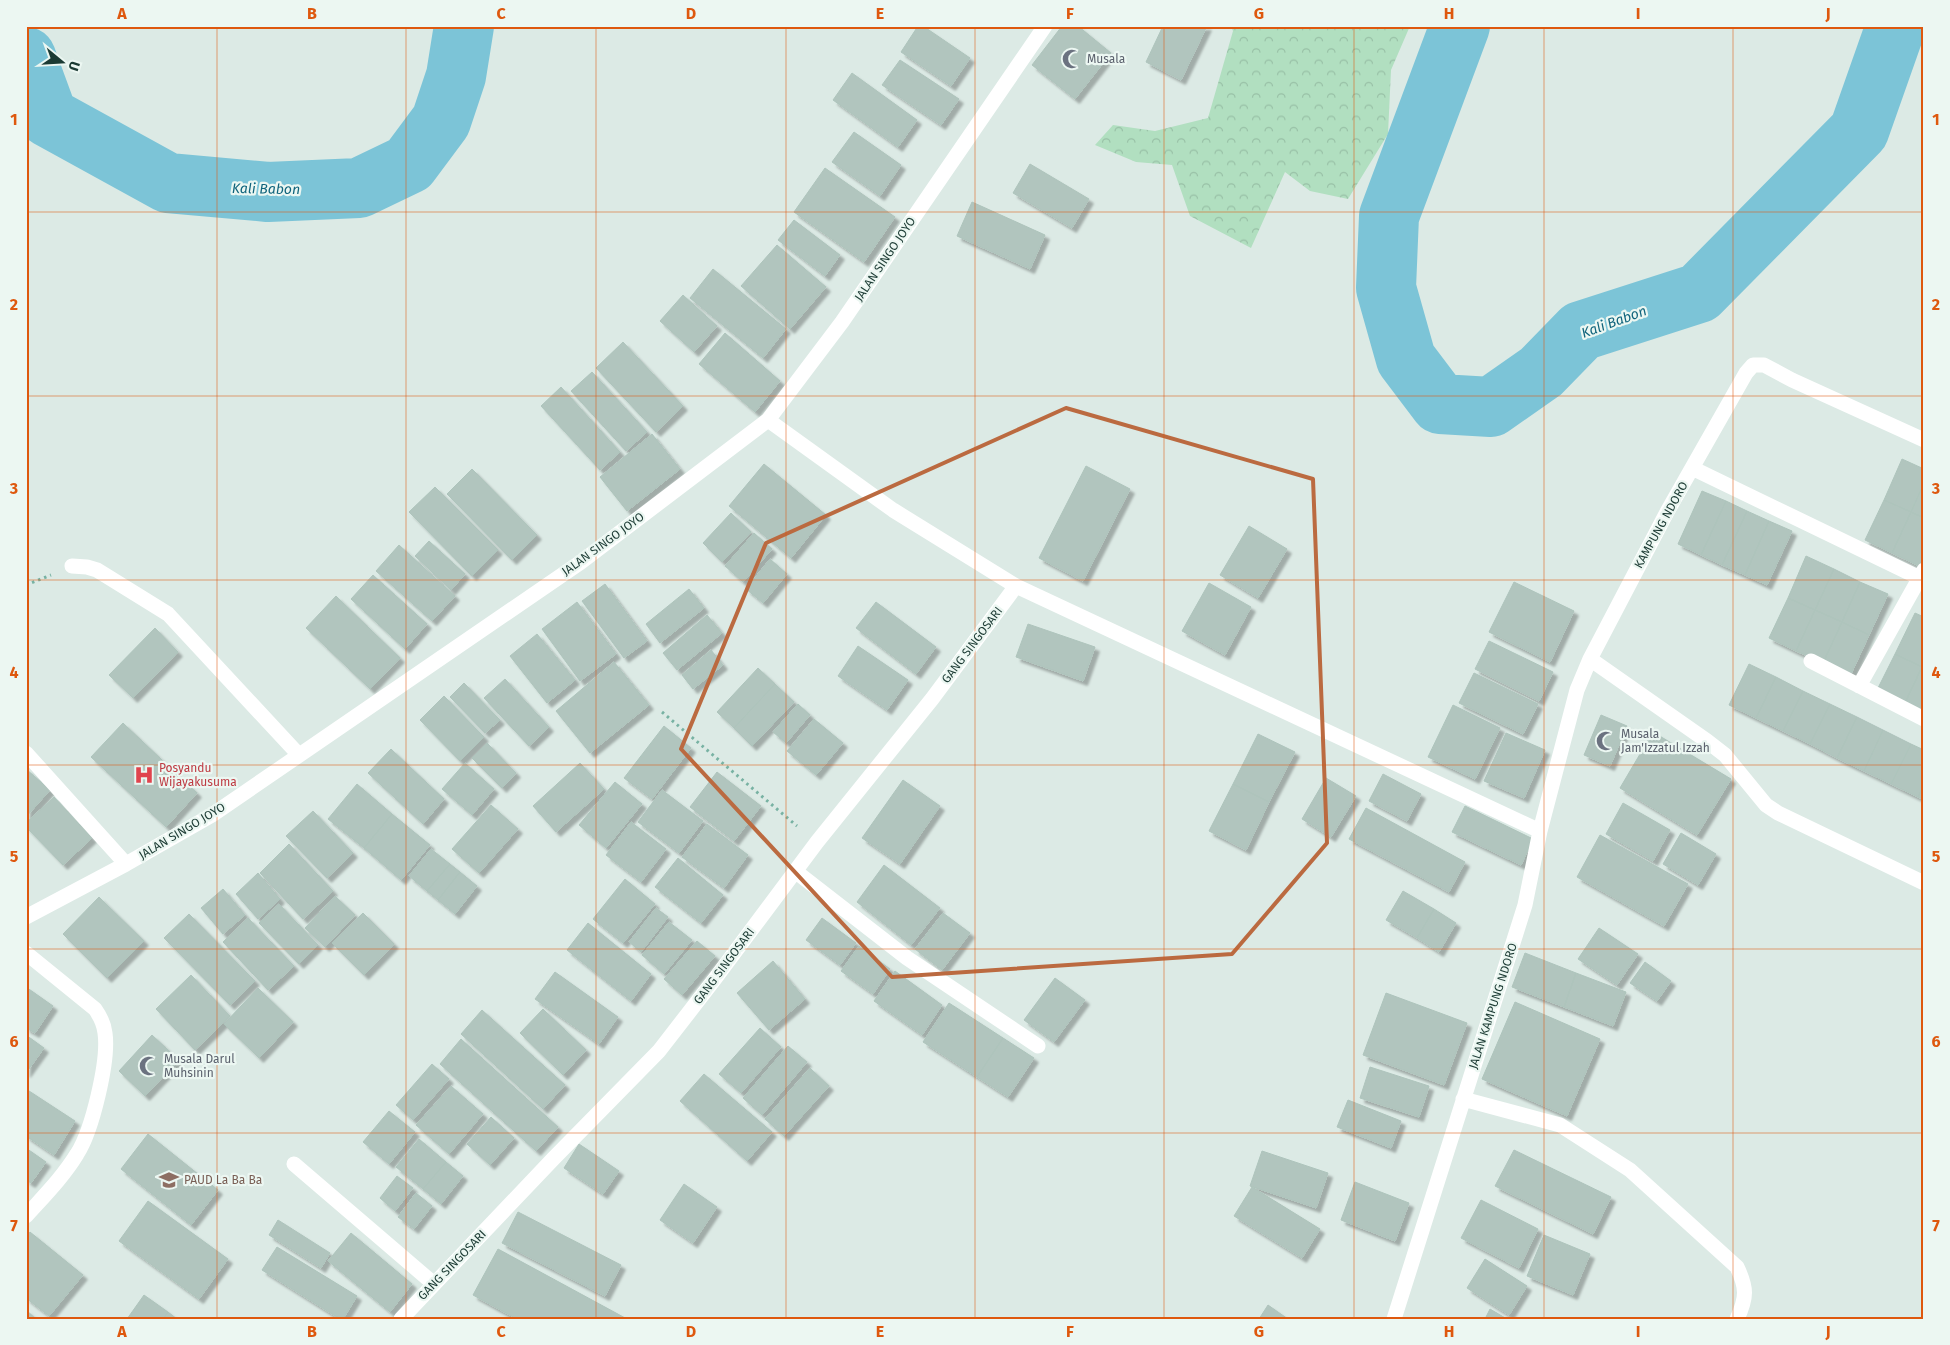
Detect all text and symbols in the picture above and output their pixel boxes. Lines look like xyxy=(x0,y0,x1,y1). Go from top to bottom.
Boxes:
text: A xyxy=(116,4,127,23)
text: B xyxy=(307,4,317,23)
text: C xyxy=(496,4,506,23)
text: D xyxy=(686,4,696,23)
text: E xyxy=(876,4,884,23)
text: F xyxy=(1066,4,1074,23)
text: G xyxy=(1254,4,1264,23)
text: H xyxy=(1444,4,1454,23)
text: I xyxy=(1636,4,1640,23)
text: J xyxy=(1824,4,1831,23)
north arrow xyxy=(38,38,88,88)
mosque icon: Musala xyxy=(1061,48,1083,70)
place label: Musala xyxy=(1087,52,1125,66)
text: U xyxy=(64,59,83,73)
text: 1 xyxy=(10,110,18,129)
text: 1 xyxy=(1932,110,1940,129)
water label: Kali Babon xyxy=(232,180,300,198)
street label: JALAN SINGO JOYO xyxy=(852,214,918,304)
text: 2 xyxy=(10,295,18,314)
text: 2 xyxy=(1932,295,1940,314)
water label: Kali Babon xyxy=(1579,302,1649,342)
text: 3 xyxy=(9,479,18,498)
street label: KAMPUNG NDORO xyxy=(1631,479,1691,571)
text: 3 xyxy=(1931,479,1940,498)
street label: JALAN SINGO JOYO xyxy=(559,509,647,579)
street label: GANG SINGOSARI xyxy=(939,604,1005,686)
text: 4 xyxy=(9,663,19,682)
text: 4 xyxy=(1931,663,1941,682)
place label: Musala Jam'Izzatul Izzah xyxy=(1621,727,1710,755)
mosque icon: Musala Jam'Izzatul Izzah xyxy=(1595,730,1617,752)
place label: Posyandu Wijayakusuma xyxy=(159,761,237,789)
hospital icon: Posyandu Wijayakusuma xyxy=(133,764,155,786)
street label: JALAN SINGO JOYO xyxy=(136,800,228,862)
text: 5 xyxy=(10,847,19,866)
text: 5 xyxy=(1932,847,1941,866)
street label: GANG SINGOSARI xyxy=(691,925,757,1007)
street label: JALAN KAMPUNG NDORO xyxy=(1466,941,1520,1071)
text: 6 xyxy=(9,1032,19,1051)
text: 6 xyxy=(1931,1032,1941,1051)
place label: Musala Darul Muhsinin xyxy=(164,1052,235,1080)
mosque icon: Musala Darul Muhsinin xyxy=(138,1055,160,1077)
school or university icon: PAUD La Ba Ba xyxy=(158,1169,180,1191)
place label: PAUD La Ba Ba xyxy=(184,1173,262,1187)
text: 7 xyxy=(10,1216,18,1235)
text: 7 xyxy=(1932,1216,1940,1235)
street label: GANG SINGOSARI xyxy=(415,1227,489,1303)
text: A xyxy=(116,1322,127,1341)
text: B xyxy=(307,1322,317,1341)
text: C xyxy=(496,1322,506,1341)
text: D xyxy=(686,1322,696,1341)
text: E xyxy=(876,1322,884,1341)
text: F xyxy=(1066,1322,1074,1341)
text: G xyxy=(1254,1322,1264,1341)
text: H xyxy=(1444,1322,1454,1341)
text: I xyxy=(1636,1322,1640,1341)
text: J xyxy=(1824,1322,1831,1341)

